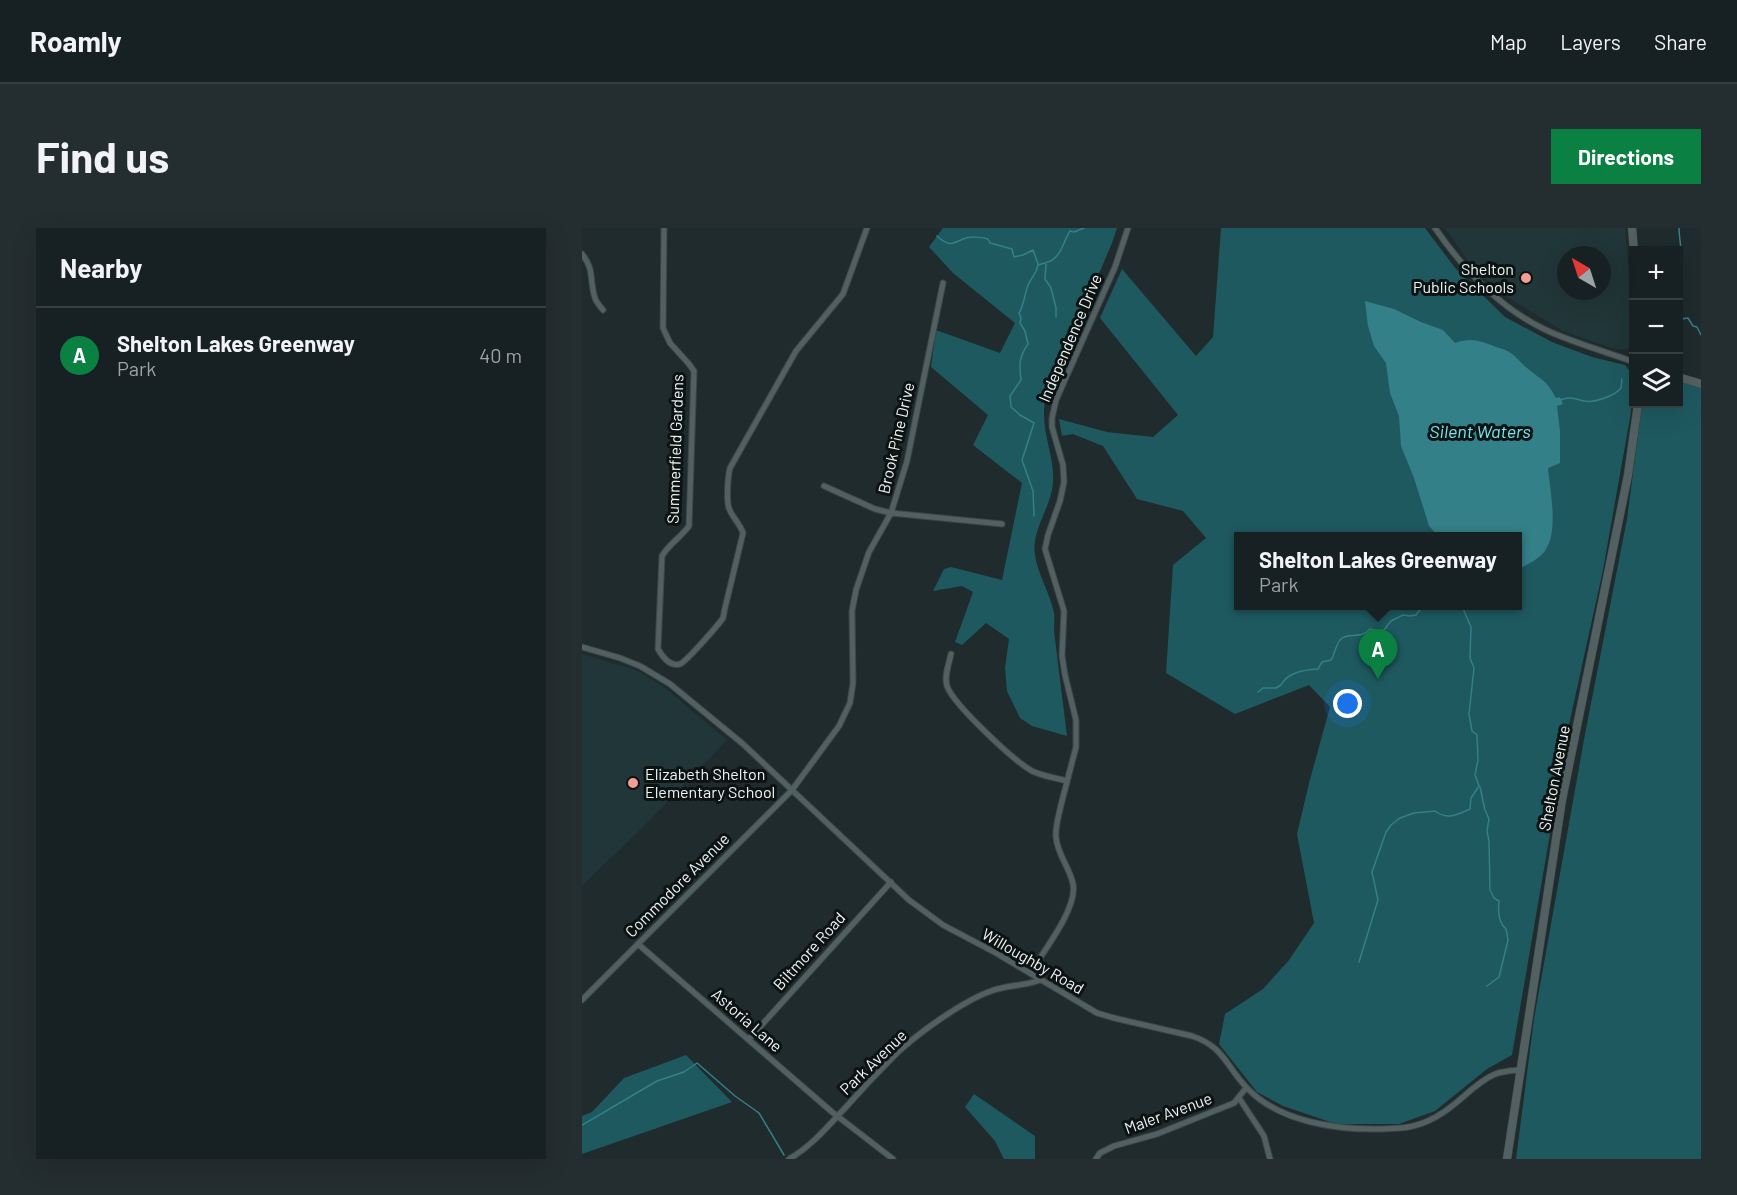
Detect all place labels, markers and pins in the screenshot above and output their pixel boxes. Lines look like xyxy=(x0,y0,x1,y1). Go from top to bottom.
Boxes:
place label: Shelton Public Schools xyxy=(1413,259,1514,296)
marker: Shelton Public Schools xyxy=(1519,271,1533,285)
pin: A xyxy=(1358,630,1398,679)
place label: Elizabeth Shelton Elementary School xyxy=(645,764,775,801)
marker: Elizabeth Shelton Elementary School xyxy=(626,776,640,790)

